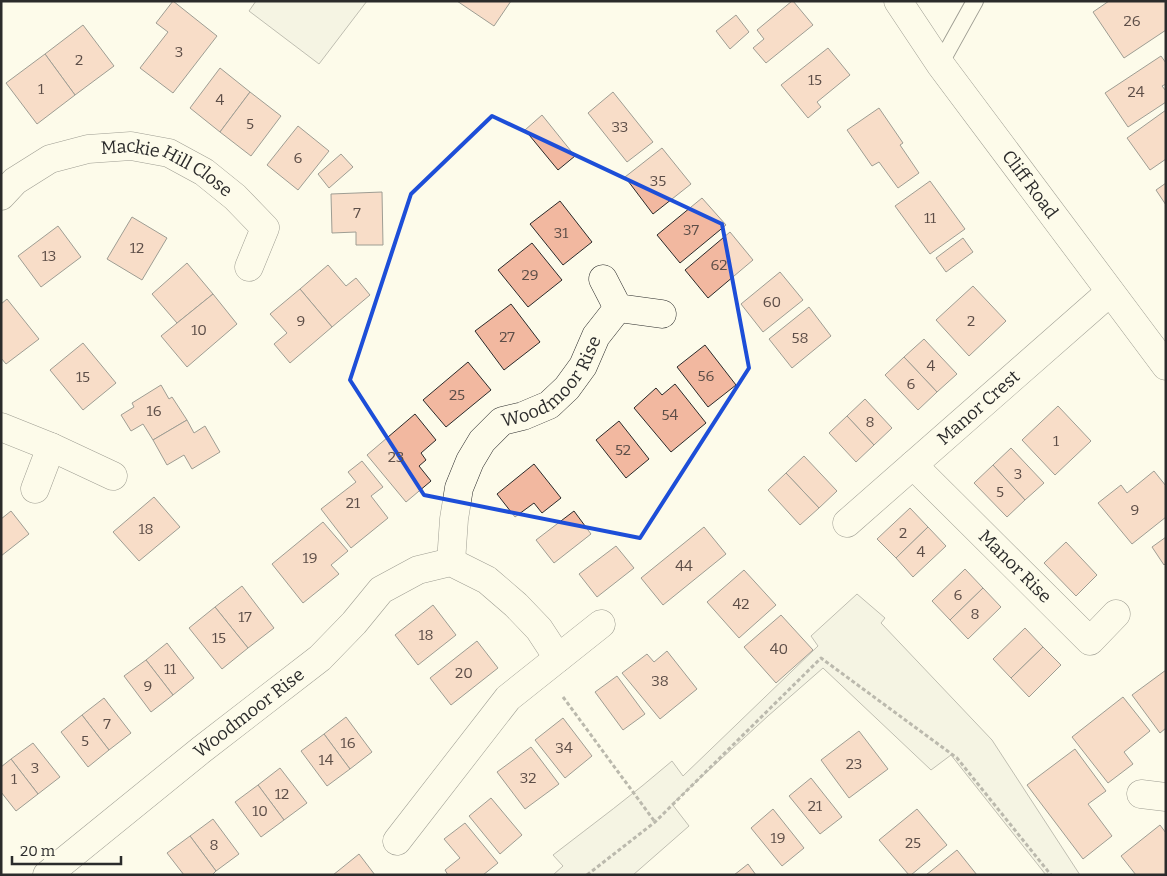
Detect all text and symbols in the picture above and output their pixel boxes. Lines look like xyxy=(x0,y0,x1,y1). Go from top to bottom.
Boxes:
house number: 26 xyxy=(1124,12,1141,30)
house number: 3 xyxy=(175,43,183,61)
house number: 2 xyxy=(75,51,83,69)
house number: 15 xyxy=(808,71,822,89)
house number: 1 xyxy=(38,80,44,98)
house number: 24 xyxy=(1128,83,1145,101)
house number: 4 xyxy=(216,91,225,109)
house number: 5 xyxy=(246,115,254,133)
house number: 33 xyxy=(612,118,628,136)
street label: Mackie Hill Close xyxy=(100,135,237,201)
street label: Cliff Road xyxy=(997,146,1063,223)
house number: 6 xyxy=(294,149,303,167)
house number: 35 xyxy=(650,172,666,190)
house number: 7 xyxy=(353,204,361,222)
house number: 11 xyxy=(924,209,936,227)
house number: 37 xyxy=(683,221,700,239)
house number: 31 xyxy=(554,224,568,242)
house number: 12 xyxy=(130,239,144,257)
house number: 13 xyxy=(42,247,56,265)
house number: 62 xyxy=(711,256,727,274)
house number: 29 xyxy=(522,266,538,284)
house number: 60 xyxy=(763,293,781,311)
house number: 9 xyxy=(297,312,305,330)
house number: 2 xyxy=(967,312,975,330)
house number: 10 xyxy=(191,321,207,339)
house number: 27 xyxy=(499,328,515,346)
house number: 58 xyxy=(791,329,809,347)
street label: Woodmoor Rise xyxy=(499,333,606,432)
house number: 4 xyxy=(927,357,936,375)
street label: Manor Crest xyxy=(933,365,1025,450)
house number: 56 xyxy=(698,367,715,385)
house number: 15 xyxy=(76,368,90,386)
house number: 6 xyxy=(907,375,916,393)
house number: 25 xyxy=(449,386,465,404)
house number: 16 xyxy=(147,402,162,420)
house number: 54 xyxy=(662,406,679,424)
house number: 8 xyxy=(865,413,875,431)
house number: 1 xyxy=(1053,432,1059,450)
house number: 52 xyxy=(615,441,631,459)
house number: 23 xyxy=(388,448,404,466)
house number: 3 xyxy=(1014,465,1022,483)
house number: 5 xyxy=(996,483,1004,501)
house number: 21 xyxy=(346,494,360,512)
house number: 9 xyxy=(1131,501,1139,519)
house number: 18 xyxy=(138,520,154,538)
house number: 2 xyxy=(899,524,907,542)
street label: Manor Rise xyxy=(974,525,1056,608)
house number: 4 xyxy=(917,543,926,561)
house number: 19 xyxy=(303,549,317,567)
house number: 44 xyxy=(675,557,693,575)
house number: 6 xyxy=(954,586,963,604)
house number: 42 xyxy=(733,595,749,613)
house number: 8 xyxy=(970,605,980,623)
house number: 17 xyxy=(238,608,252,626)
house number: 18 xyxy=(418,626,434,644)
house number: 15 xyxy=(212,629,226,647)
house number: 40 xyxy=(770,640,788,658)
house number: 11 xyxy=(164,660,176,678)
street label: Woodmoor Rise xyxy=(189,663,309,762)
house number: 20 xyxy=(455,664,473,682)
house number: 38 xyxy=(651,672,669,690)
house number: 9 xyxy=(144,677,152,695)
house number: 7 xyxy=(103,715,111,733)
house number: 5 xyxy=(81,732,89,750)
house number: 16 xyxy=(341,734,356,752)
house number: 34 xyxy=(555,739,573,757)
house number: 14 xyxy=(319,751,334,769)
house number: 23 xyxy=(846,755,862,773)
house number: 3 xyxy=(31,759,39,777)
house number: 32 xyxy=(520,769,536,787)
house number: 1 xyxy=(11,770,17,788)
house number: 12 xyxy=(275,785,289,803)
house number: 21 xyxy=(808,797,822,815)
house number: 10 xyxy=(252,802,268,820)
house number: 19 xyxy=(771,829,785,847)
scale bar xyxy=(12,834,121,866)
house number: 25 xyxy=(905,834,921,852)
house number: 8 xyxy=(209,836,219,854)
text: 20 m xyxy=(20,842,56,860)

